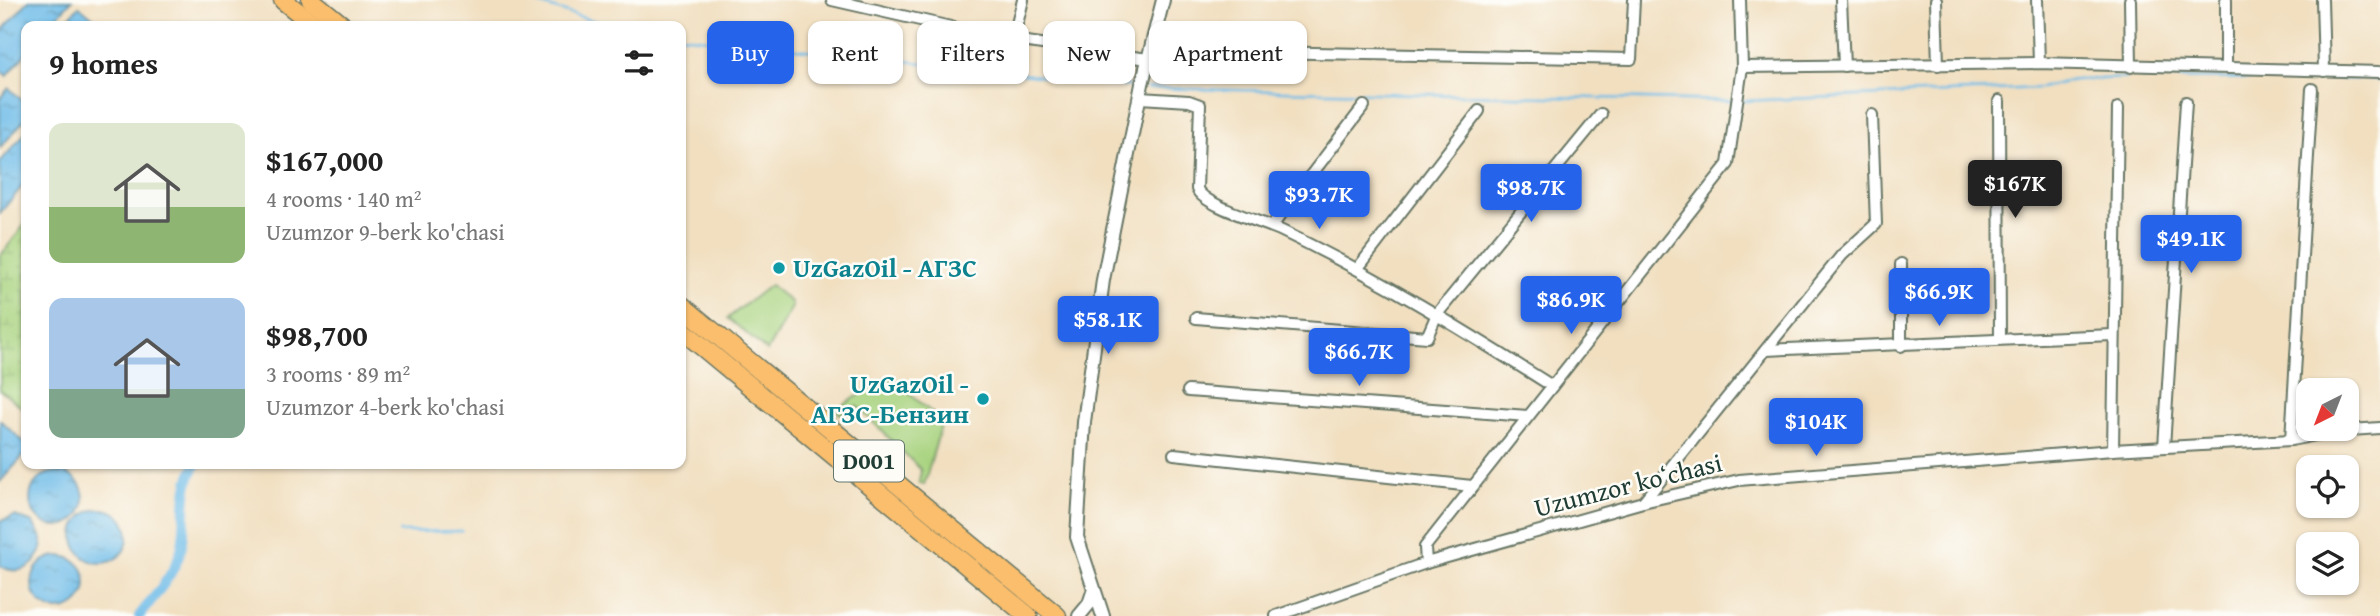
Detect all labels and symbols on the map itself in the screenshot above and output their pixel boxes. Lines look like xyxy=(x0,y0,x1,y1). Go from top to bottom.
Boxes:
pin: $167K xyxy=(1966,160,2064,220)
pin: $98.7K xyxy=(1474,164,1588,224)
pin: $93.7K xyxy=(1262,172,1376,231)
pin: $49.1K xyxy=(2134,216,2248,275)
place label: UzGazOil - АГЗС xyxy=(793,248,977,287)
marker: UzGazOil - АГЗС xyxy=(771,260,787,276)
pin: $66.9K xyxy=(1882,268,1996,328)
pin: $86.9K xyxy=(1514,276,1628,336)
pin: $58.1K xyxy=(1051,296,1165,356)
pin: $66.7K xyxy=(1302,328,1416,388)
place label: UzGazOil - АГЗС-Бензин xyxy=(811,364,969,433)
north arrow xyxy=(2296,378,2359,441)
marker: UzGazOil - АГЗС-Бензин xyxy=(975,391,991,407)
pin: $104K xyxy=(1767,398,1865,458)
road number: D001 xyxy=(834,440,904,482)
street label: Uzumzor koʻchasi xyxy=(1530,442,1726,527)

